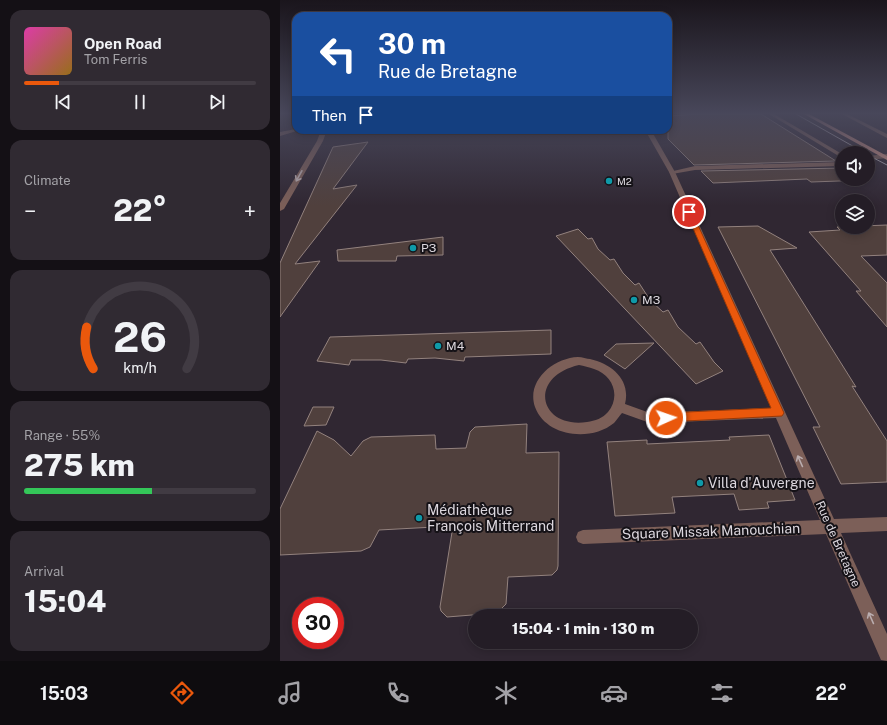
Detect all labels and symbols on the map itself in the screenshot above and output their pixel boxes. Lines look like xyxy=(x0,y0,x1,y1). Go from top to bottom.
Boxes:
one-way arrow xyxy=(294,170,302,182)
place label: M2 xyxy=(617,175,632,187)
marker: M2 xyxy=(604,176,614,186)
pin xyxy=(672,195,706,229)
place label: P3 xyxy=(421,241,436,255)
marker: P3 xyxy=(408,243,418,253)
place label: M3 xyxy=(642,293,660,307)
marker: M3 xyxy=(629,295,639,305)
place label: M4 xyxy=(446,339,465,353)
marker: M4 xyxy=(433,341,443,351)
position arrow xyxy=(645,397,687,439)
one-way arrow xyxy=(796,456,803,468)
place label: Villa d'Auvergne xyxy=(708,475,815,491)
marker: Villa d'Auvergne xyxy=(695,478,705,488)
street label: Rue de Bretagne xyxy=(813,499,863,589)
place label: Médiathèque François Mitterrand xyxy=(427,502,554,534)
marker: Médiathèque François Mitterrand xyxy=(414,513,424,523)
street label: Square Missak Manouchian xyxy=(622,520,800,542)
speed limit sign: 30 xyxy=(292,597,344,649)
one-way arrow xyxy=(867,613,874,625)

